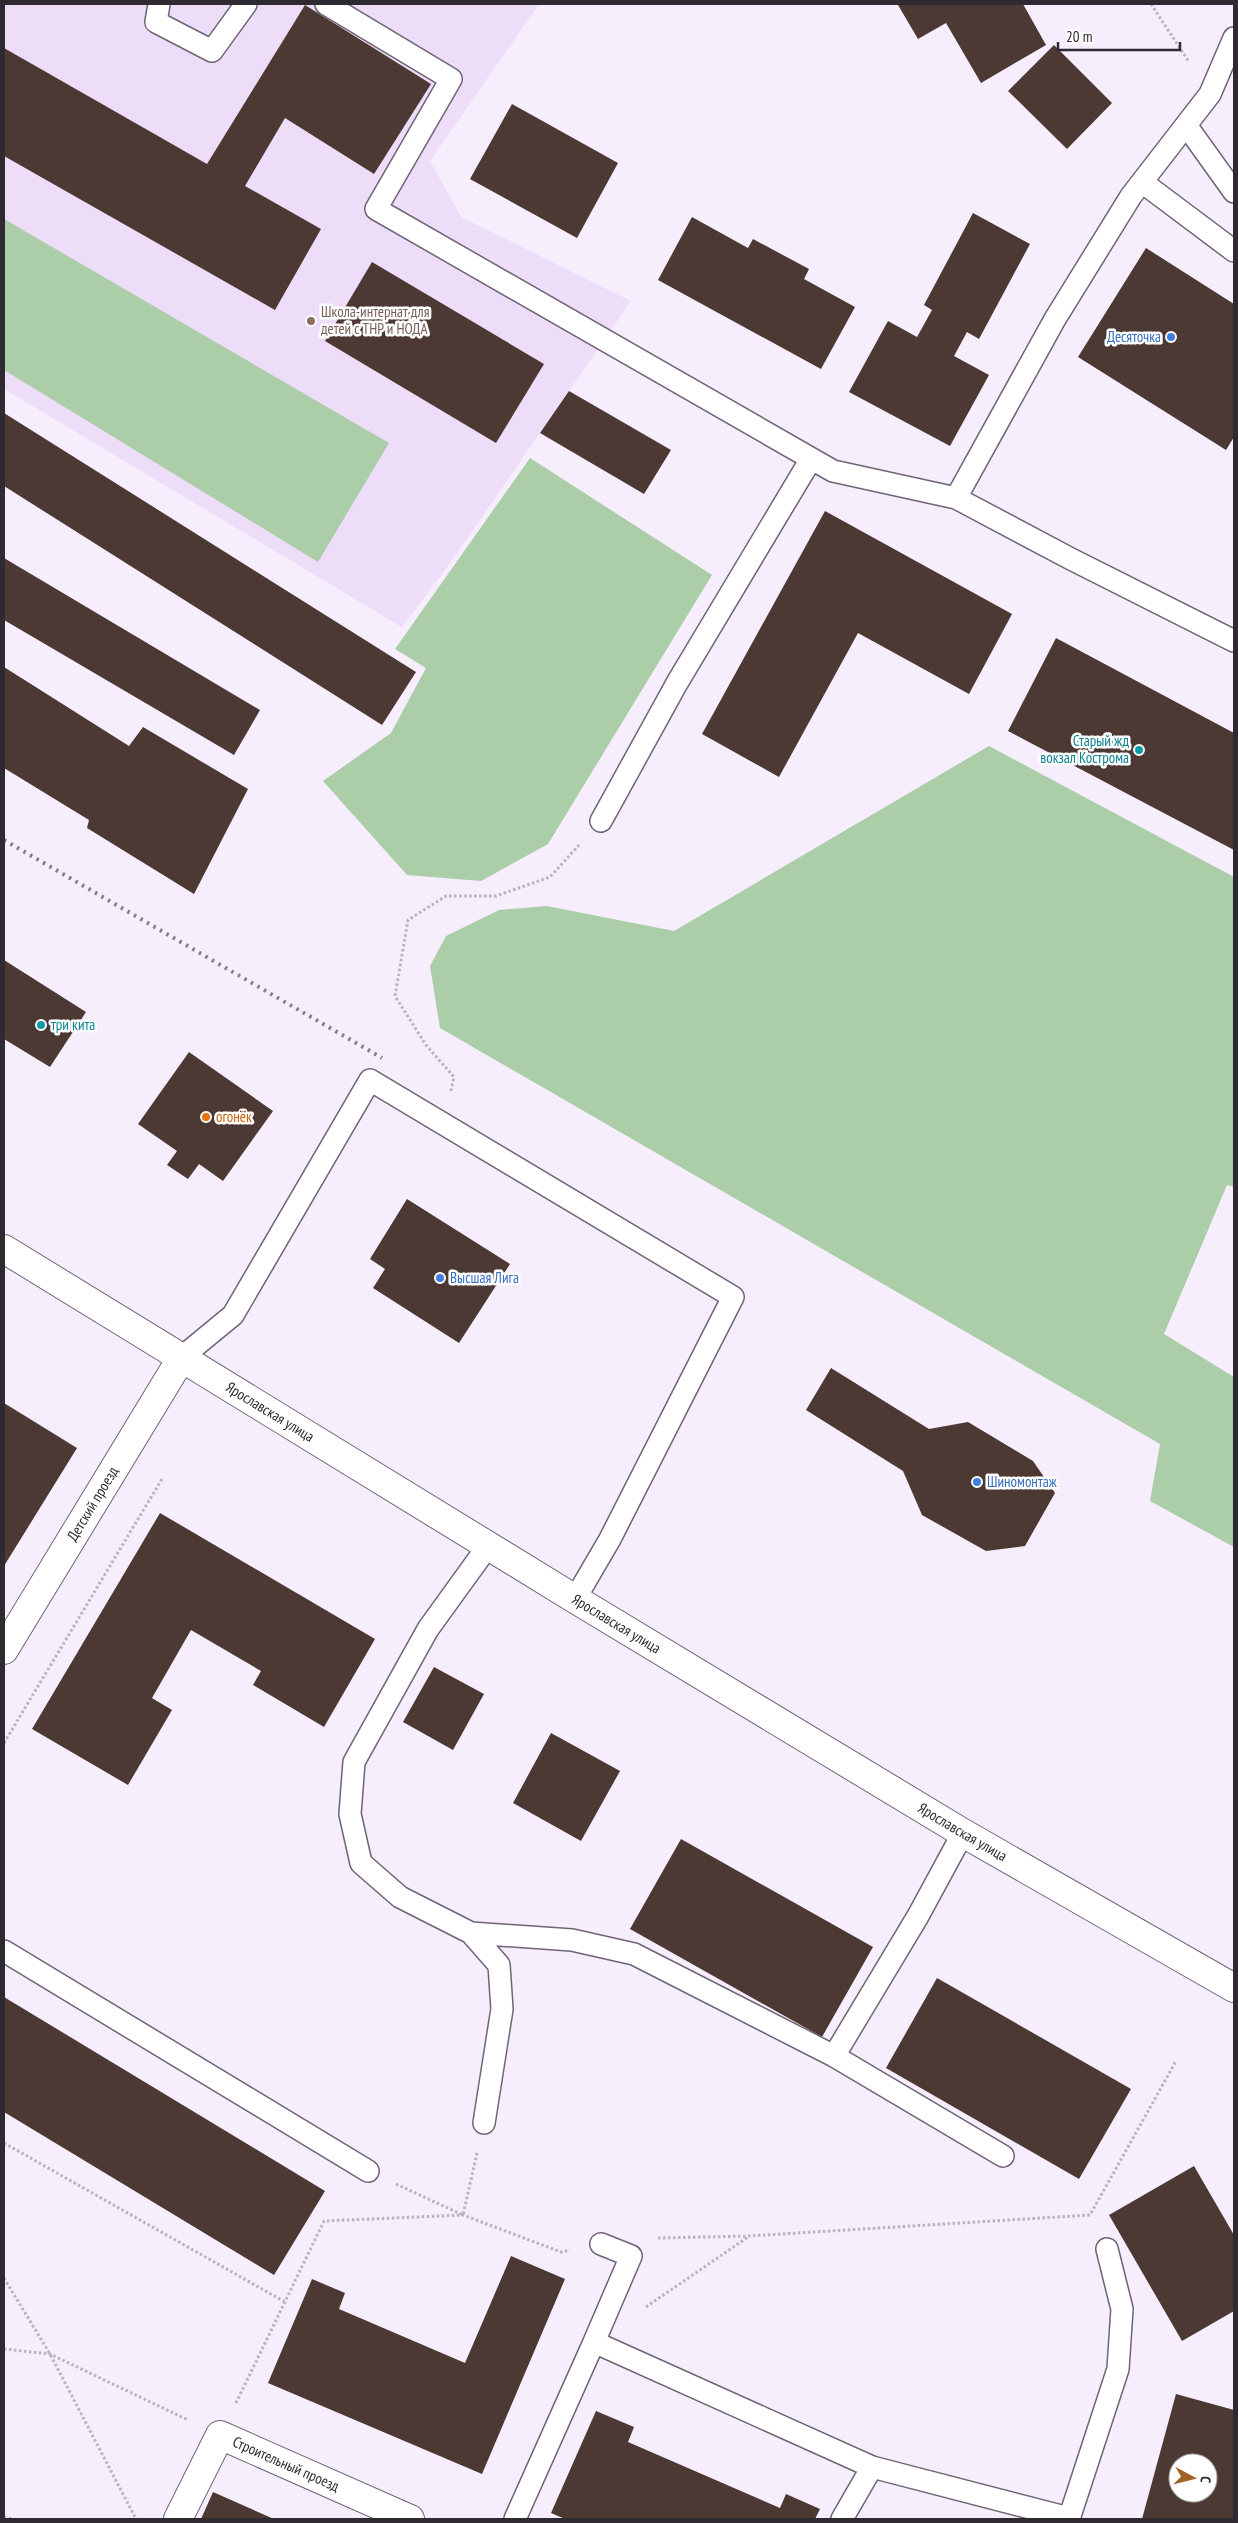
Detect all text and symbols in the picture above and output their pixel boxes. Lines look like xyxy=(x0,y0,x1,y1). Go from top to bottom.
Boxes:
scale bar xyxy=(1058,20,1180,52)
text: 20 m xyxy=(1066,27,1092,46)
place label: Школа-интернат для детей с ТНР и НОДА xyxy=(321,302,430,338)
marker: Школа-интернат для детей с ТНР и НОДА xyxy=(305,315,317,327)
place label: Десяточка xyxy=(1107,327,1161,346)
marker: Десяточка xyxy=(1165,331,1177,343)
place label: Старый жд вокзал Кострома xyxy=(1040,731,1129,767)
marker: Старый жд вокзал Кострома xyxy=(1133,744,1145,756)
place label: три кита xyxy=(51,1015,95,1034)
marker: три кита xyxy=(35,1019,47,1031)
place label: огонёк xyxy=(216,1107,252,1126)
marker: огонёк xyxy=(200,1111,212,1123)
place label: Высшая Лига xyxy=(450,1268,519,1287)
marker: Высшая Лига xyxy=(434,1272,446,1284)
street label: Ярославская улица xyxy=(223,1377,318,1446)
street label: Детский проезд xyxy=(62,1463,122,1544)
place label: Шиномонтаж xyxy=(987,1472,1058,1491)
marker: Шиномонтаж xyxy=(971,1476,983,1488)
street label: Ярославская улица xyxy=(569,1589,664,1658)
street label: Ярославская улица xyxy=(915,1798,1011,1865)
street label: Строительный проезд xyxy=(230,2432,343,2496)
north arrow xyxy=(1168,2453,1218,2503)
text: С xyxy=(1197,2475,1215,2484)

